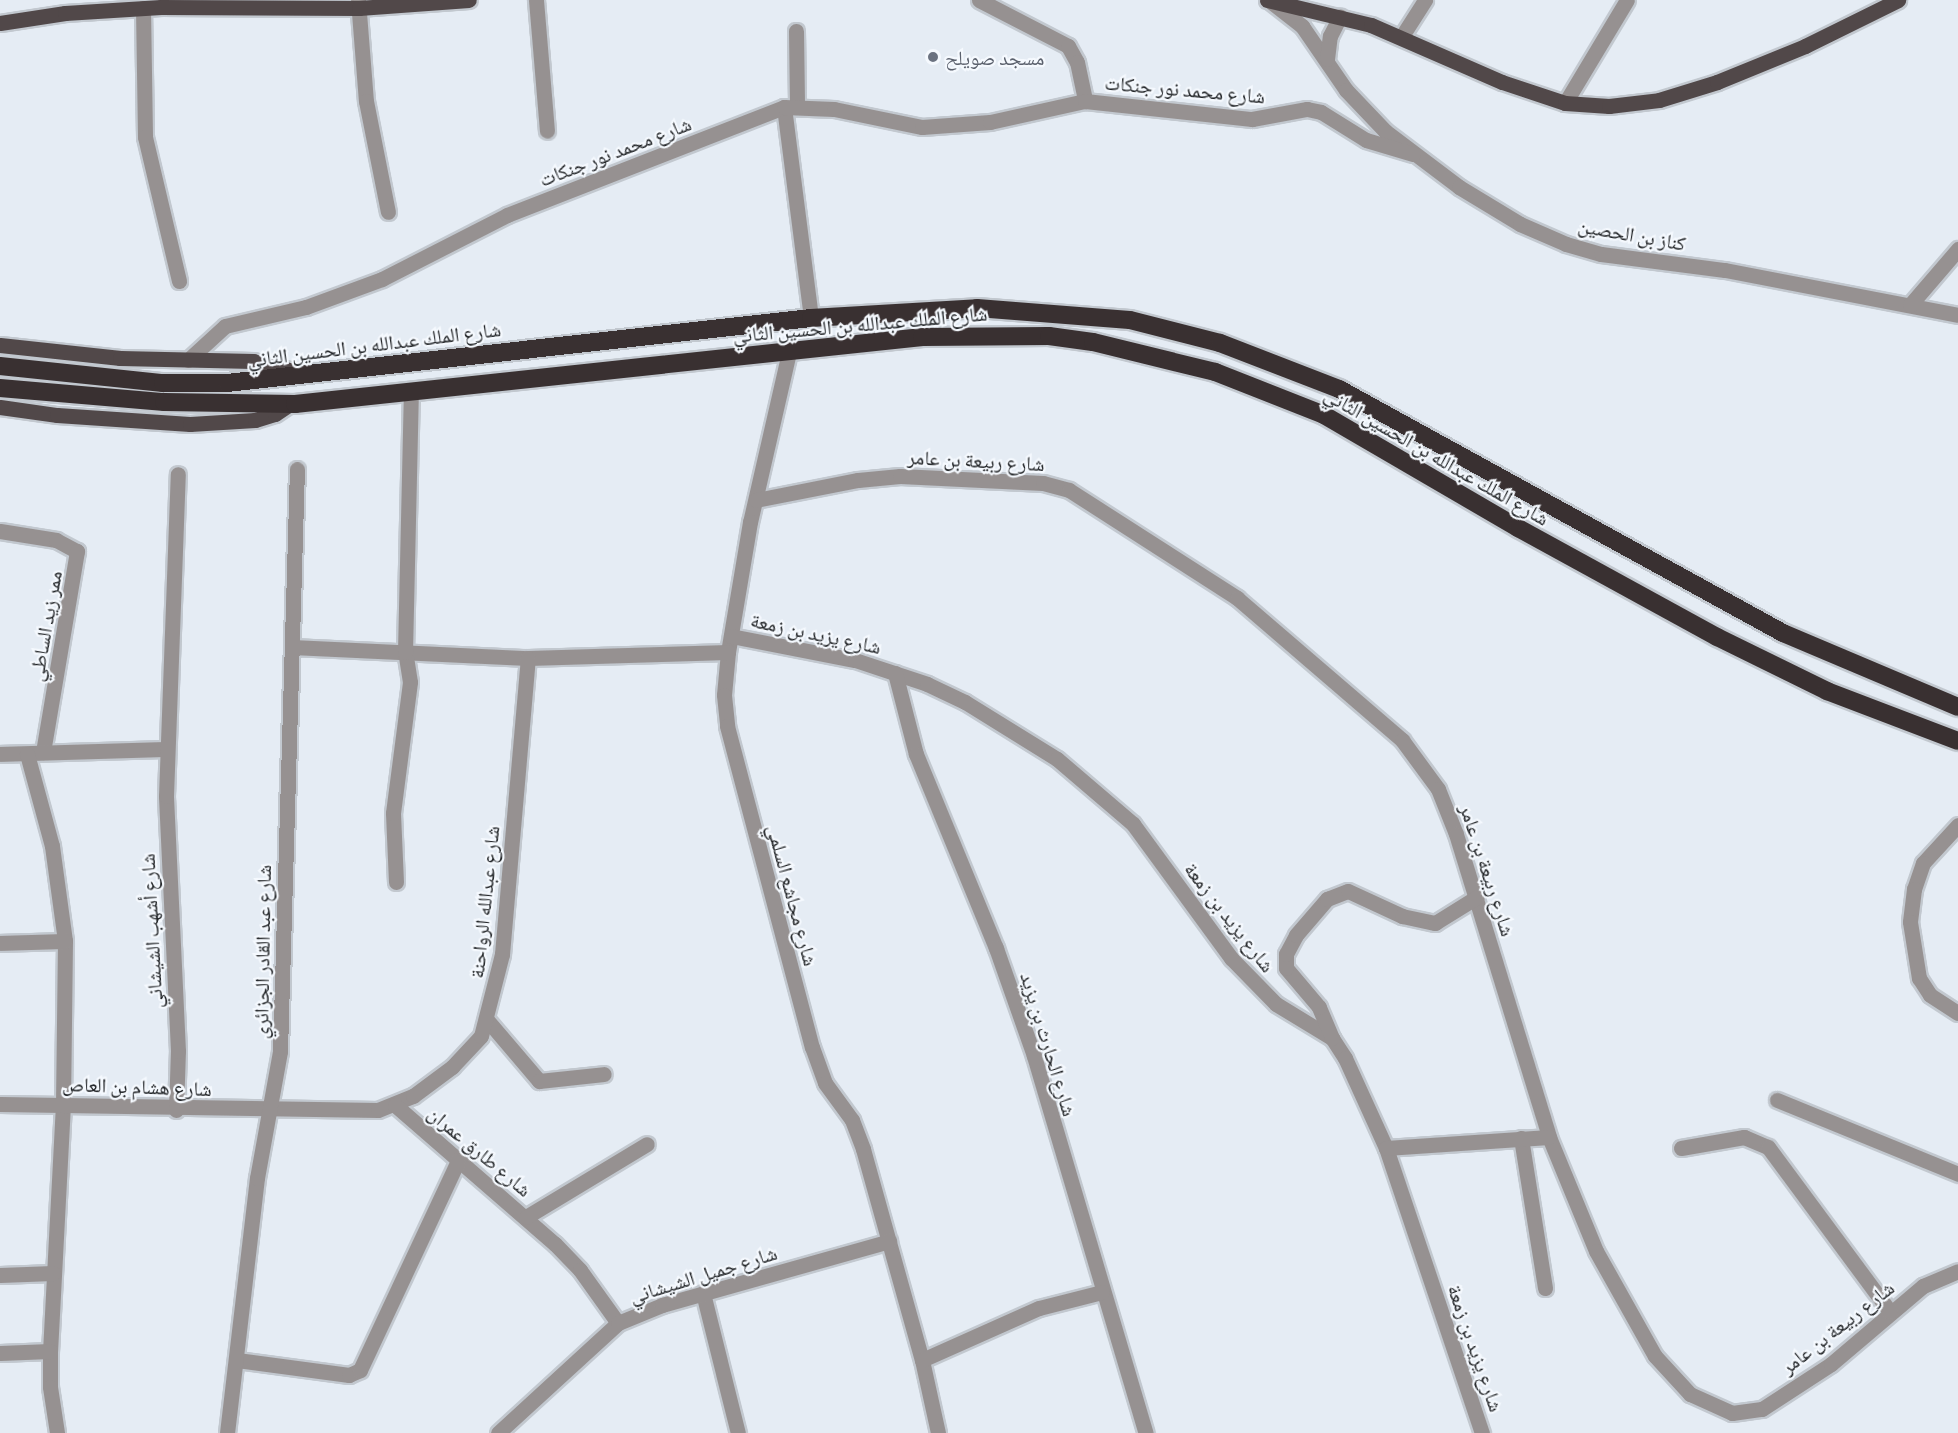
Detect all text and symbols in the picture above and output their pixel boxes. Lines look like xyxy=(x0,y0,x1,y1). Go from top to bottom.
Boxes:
place label: مسجد صويلح xyxy=(945,45,1044,69)
marker: مسجد صويلح xyxy=(926,50,940,64)
street label: شارع محمد نور جنكات xyxy=(1104,70,1266,108)
street label: شارع محمد نور جنكات xyxy=(536,111,694,191)
street label: كناز بن الحصين xyxy=(1576,213,1688,255)
street label: شارع الملك عبدالله بن الحسين الثاني xyxy=(732,301,988,347)
street label: شارع الملك عبدالله بن الحسين الثاني xyxy=(246,317,502,371)
street label: شارع الملك عبدالله بن الحسين الثاني xyxy=(1320,382,1554,530)
street label: شارع ربيعة بن عامر xyxy=(907,444,1045,476)
street label: ممر زيد الساطي xyxy=(23,569,67,683)
street label: شارع يزيد بن زمعة xyxy=(749,607,883,659)
street label: شارع ربيعة بن عامر xyxy=(1455,801,1521,939)
street label: شارع مجاشع السلمي xyxy=(763,822,823,968)
street label: شارع عبدالله الرواحنة xyxy=(464,825,504,979)
street label: شارع أشهب الشيشاني xyxy=(135,853,167,1009)
street label: شارع يزيد بن زمعة xyxy=(1180,857,1280,977)
street label: شارع عبد القادر الجزائري xyxy=(248,865,276,1039)
street label: شارع الحارث بن يزيد xyxy=(1016,969,1082,1119)
street label: شارع هشام بن العاص xyxy=(62,1071,212,1101)
street label: شارع طارق عمران xyxy=(423,1101,537,1201)
street label: شارع جميل الشيشاني xyxy=(626,1240,780,1308)
street label: شارع ربيعة بن عامر xyxy=(1776,1275,1898,1379)
street label: شارع يزيد بن زمعة xyxy=(1443,1281,1509,1415)

